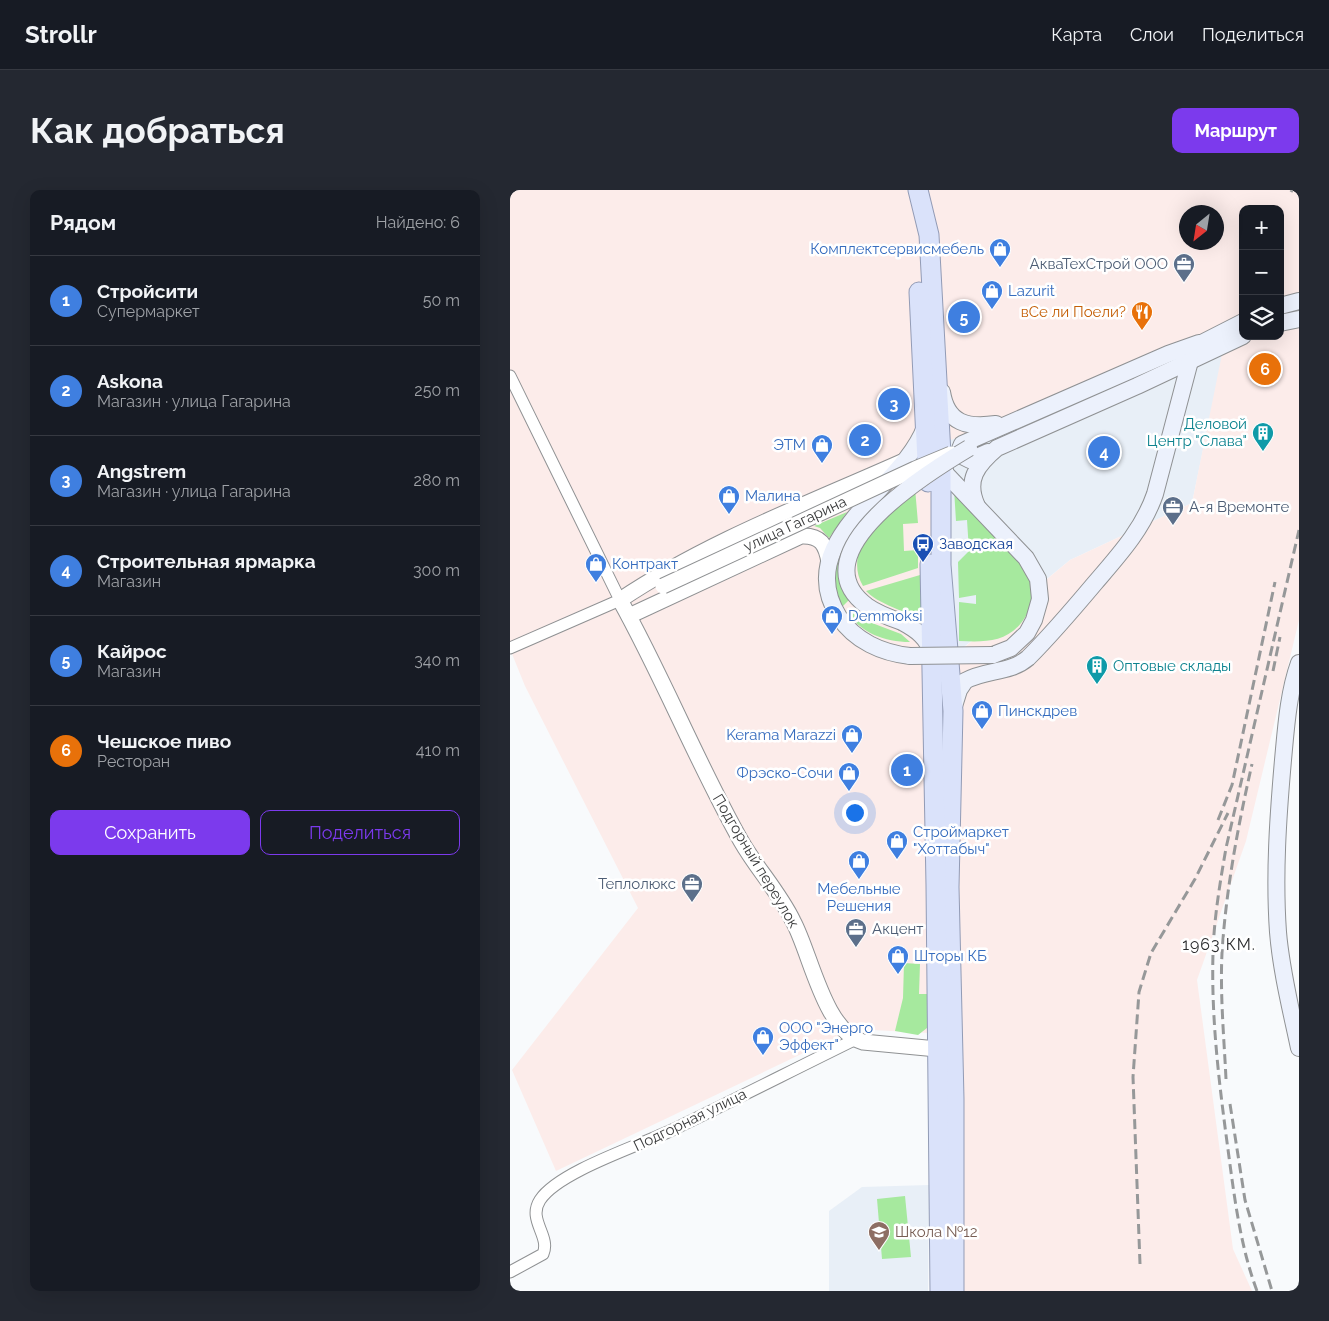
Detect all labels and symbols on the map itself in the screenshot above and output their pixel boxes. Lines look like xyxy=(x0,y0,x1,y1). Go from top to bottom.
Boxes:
north arrow xyxy=(1179,205,1224,250)
shop icon: Комплектсервисмебель xyxy=(988,237,1012,268)
place label: Комплектсервисмебель xyxy=(810,240,984,258)
office icon: АкваТехСтрой ООО xyxy=(1172,252,1196,283)
place label: АкваТехСтрой ООО xyxy=(1030,255,1168,273)
shop icon: Lazurit xyxy=(980,279,1004,310)
place label: Lazurit xyxy=(1008,282,1055,300)
pin: 5 xyxy=(948,298,980,336)
restaurant icon: вСе ли Поели? xyxy=(1130,300,1154,331)
place label: вСе ли Поели? xyxy=(1021,303,1126,321)
pin: 6 xyxy=(1249,350,1281,388)
pin: 3 xyxy=(878,385,910,423)
place label: Деловой Центр "Слава" xyxy=(1147,415,1247,450)
pin: 2 xyxy=(849,421,881,459)
building icon: Деловой Центр "Слава" xyxy=(1251,421,1275,452)
shop icon: ЭТМ xyxy=(810,433,834,464)
pin: 4 xyxy=(1088,433,1120,471)
place label: ЭТМ xyxy=(773,436,806,454)
shop icon: Малина xyxy=(717,484,741,515)
place label: Малина xyxy=(745,487,801,505)
street label: улица Гагарина xyxy=(741,492,849,556)
office icon: А-я Времонте xyxy=(1161,495,1185,526)
place label: А-я Времонте xyxy=(1189,498,1289,516)
bus stop icon: Заводская xyxy=(911,532,935,563)
place label: Заводская xyxy=(939,535,1013,553)
shop icon: Контракт xyxy=(584,552,608,583)
place label: Контракт xyxy=(612,555,678,573)
shop icon: Demmoksi xyxy=(820,604,844,635)
place label: Demmoksi xyxy=(848,607,923,625)
building icon: Оптовые склады xyxy=(1085,654,1109,685)
place label: Оптовые склады xyxy=(1113,657,1231,675)
shop icon: Пинскдрев xyxy=(970,699,994,730)
place label: Пинскдрев xyxy=(998,702,1077,720)
shop icon: Kerama Marazzi xyxy=(840,723,864,754)
place label: Kerama Marazzi xyxy=(726,726,836,744)
pin: 1 xyxy=(891,751,923,789)
shop icon: Фрэско-Сочи xyxy=(837,761,861,792)
place label: Фрэско-Сочи xyxy=(737,764,833,782)
street label: Подгорный переулок xyxy=(709,791,803,931)
your location xyxy=(842,800,868,826)
place label: Строймаркет "Хоттабыч" xyxy=(913,823,1009,858)
shop icon: Строймаркет "Хоттабыч" xyxy=(885,829,909,860)
shop icon: Мебельные Решения xyxy=(847,849,871,880)
office icon: Теплолюкс xyxy=(680,872,704,903)
place label: Теплолюкс xyxy=(598,875,676,893)
place label: Мебельные Решения xyxy=(817,880,901,915)
office icon: Акцент xyxy=(844,917,868,948)
place label: Акцент xyxy=(872,920,923,938)
district label: 1963 КМ. xyxy=(1182,935,1256,954)
shop icon: Шторы КБ xyxy=(886,944,910,975)
place label: Шторы КБ xyxy=(914,947,987,965)
place label: ООО "Энерго Эффект" xyxy=(779,1019,873,1054)
shop icon: ООО "Энерго Эффект" xyxy=(751,1025,775,1056)
street label: Подгорная улица xyxy=(631,1085,749,1155)
school or university icon: Школа №12 xyxy=(867,1220,891,1251)
place label: Школа №12 xyxy=(895,1223,978,1241)

